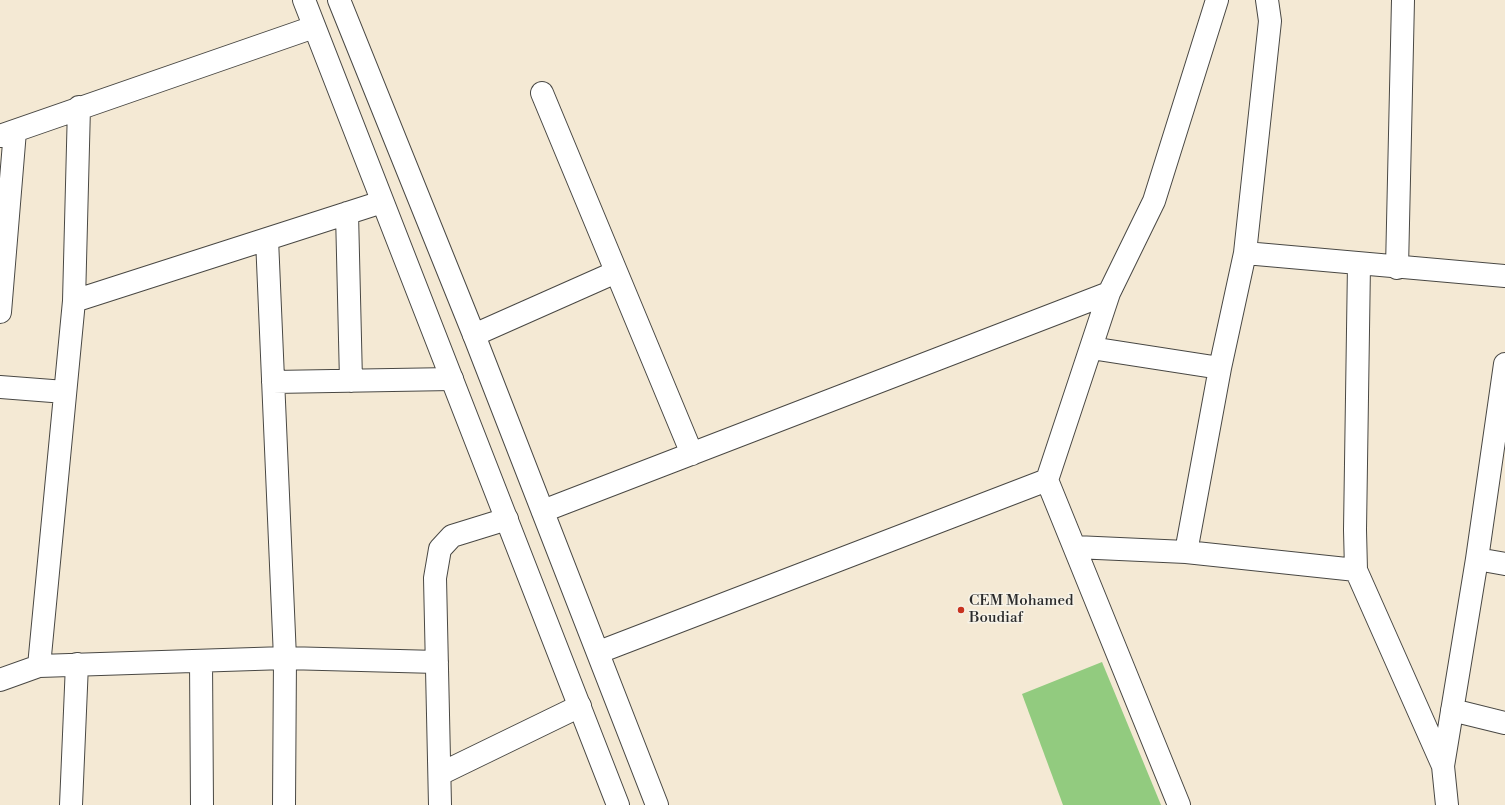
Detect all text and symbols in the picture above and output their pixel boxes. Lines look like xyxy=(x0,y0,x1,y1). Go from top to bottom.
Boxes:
place label: CEM Mohamed Boudiaf xyxy=(969,592,1073,627)
marker: CEM Mohamed Boudiaf xyxy=(956,605,966,615)

